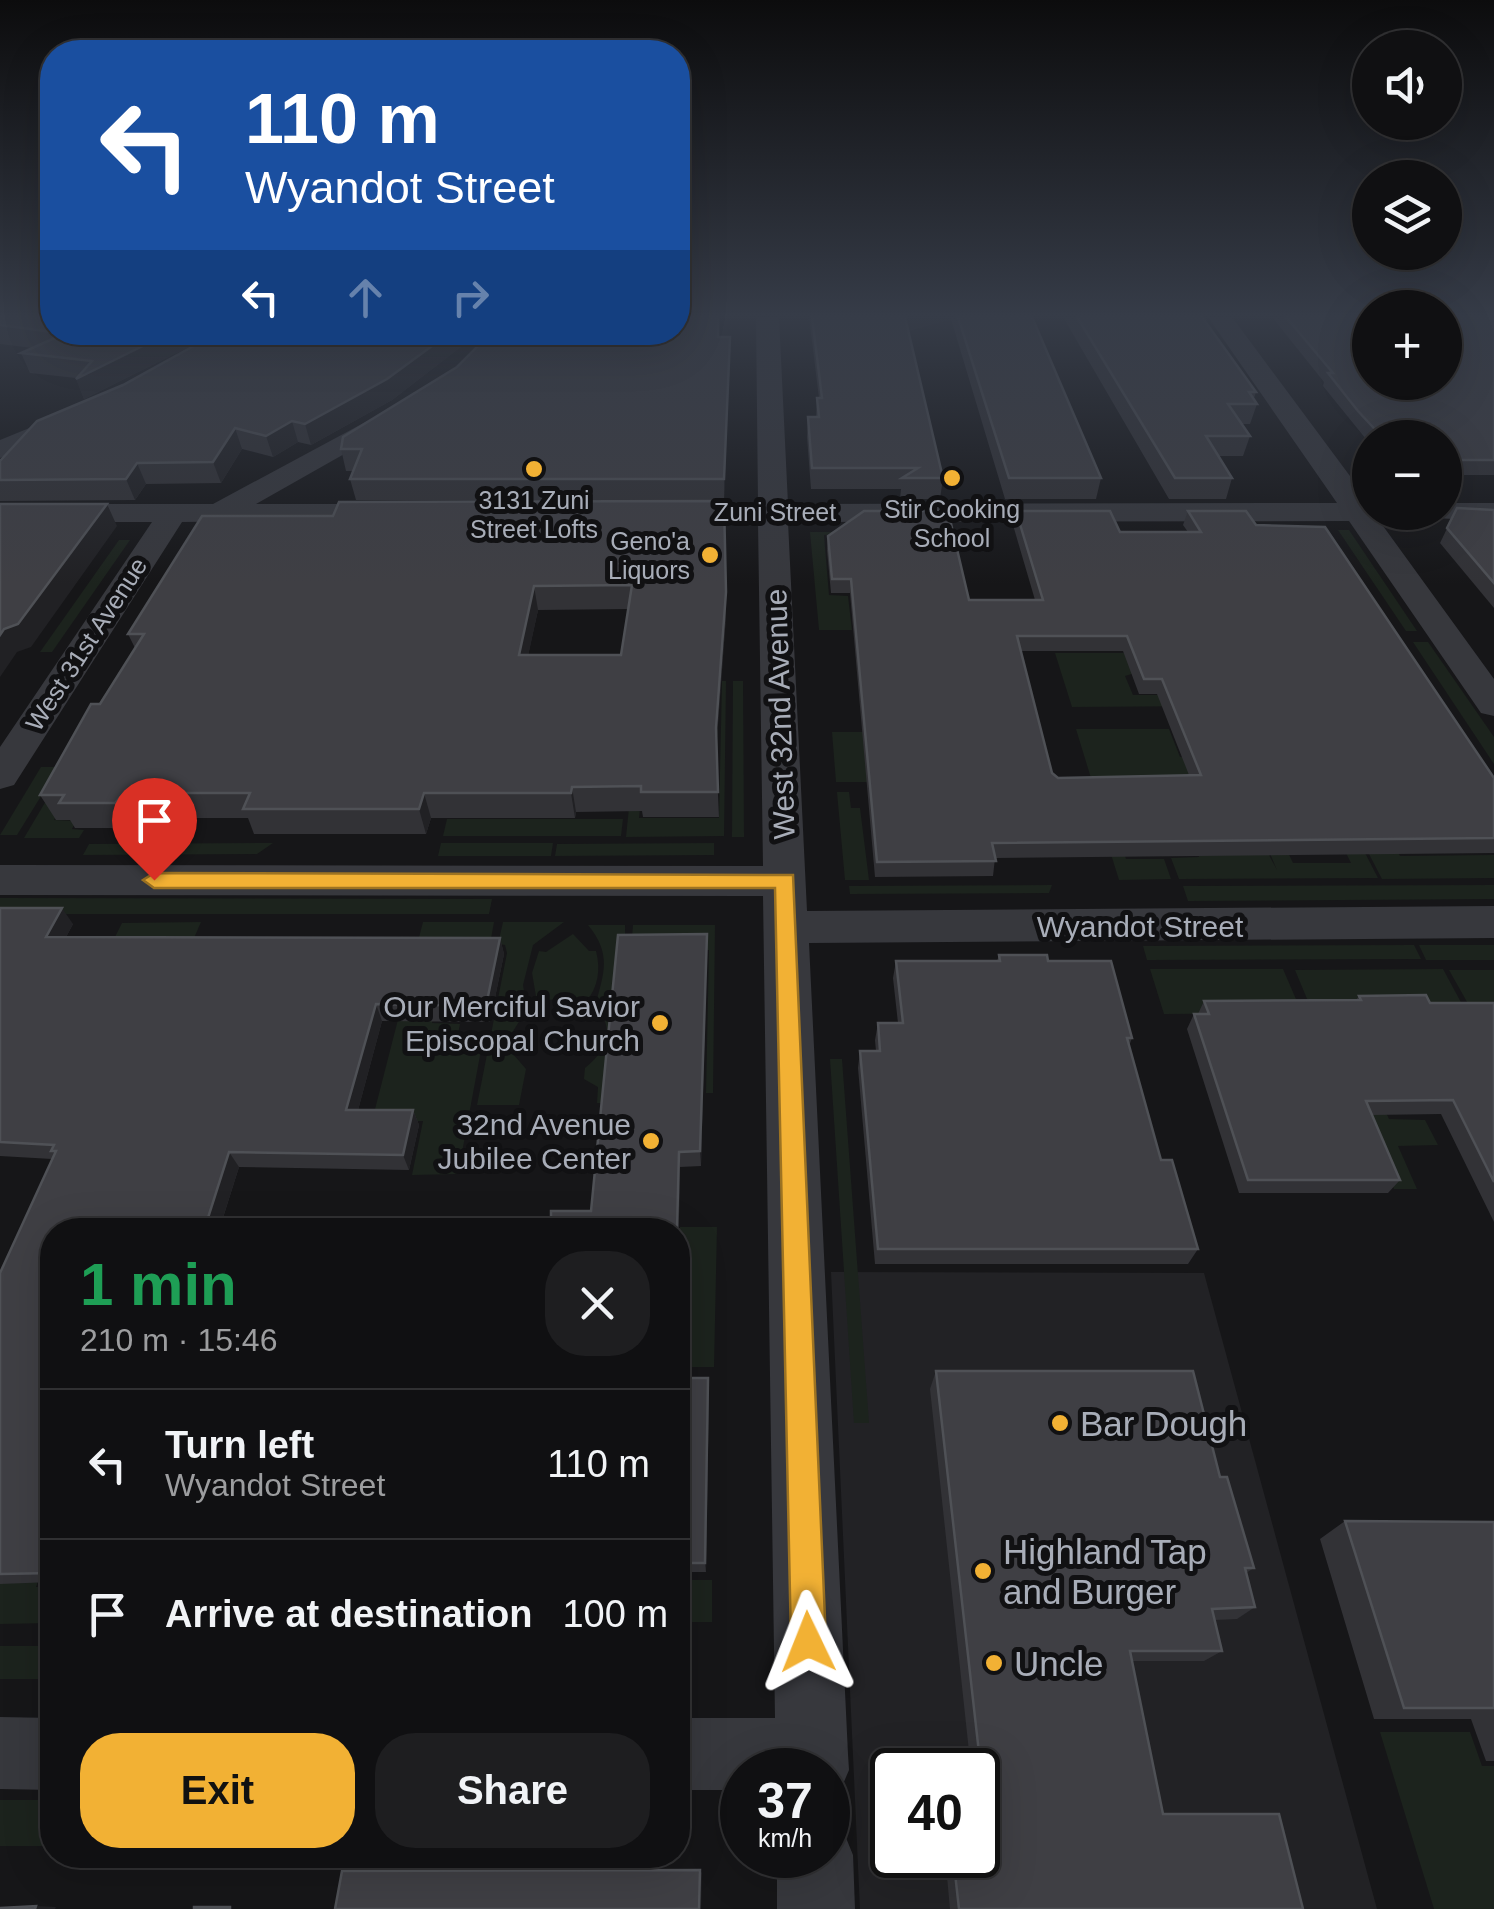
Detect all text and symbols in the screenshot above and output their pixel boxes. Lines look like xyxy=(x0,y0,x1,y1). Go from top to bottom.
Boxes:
map controls xyxy=(1352,30,1462,530)
button: sound xyxy=(1352,30,1462,140)
icon: left xyxy=(80,80,210,210)
text: 110 m xyxy=(245,80,440,158)
button: layers xyxy=(1352,160,1462,270)
text: Wyandot Street xyxy=(245,162,555,213)
icon: left xyxy=(233,270,288,325)
icon: ahead xyxy=(338,270,393,325)
icon: right xyxy=(443,270,498,325)
button: + xyxy=(1352,290,1462,400)
button: − xyxy=(1352,420,1462,530)
marker: 3131 Zuni Street Lofts xyxy=(523,458,545,480)
marker: Stir Cooking School xyxy=(941,467,963,489)
place label: 3131 Zuni Street Lofts xyxy=(470,486,598,543)
place label: Stir Cooking School xyxy=(884,495,1020,552)
street label: Zuni Street xyxy=(714,498,836,526)
place label: Geno'a Liquors xyxy=(608,527,690,584)
marker: Geno'a Liquors xyxy=(699,544,721,566)
street label: West 31st Avenue xyxy=(20,552,152,736)
street label: West 32nd Avenue xyxy=(759,588,801,840)
pin xyxy=(112,778,197,881)
icon: arrive xyxy=(127,793,182,848)
street label: Wyandot Street xyxy=(1037,910,1244,943)
place label: Our Merciful Savior Episcopal Church xyxy=(383,990,640,1057)
marker: Our Merciful Savior Episcopal Church xyxy=(649,1012,671,1034)
place label: 32nd Avenue Jubilee Center xyxy=(438,1108,631,1175)
marker: 32nd Avenue Jubilee Center xyxy=(640,1130,662,1152)
text: 1 min xyxy=(80,1251,237,1318)
button: close xyxy=(545,1251,650,1356)
text: 210 m · 15:46 xyxy=(80,1322,277,1358)
place label: Bar Dough xyxy=(1080,1404,1247,1443)
marker: Bar Dough xyxy=(1049,1412,1071,1434)
text: Turn left xyxy=(165,1424,314,1466)
icon: left xyxy=(80,1437,135,1492)
text: 110 m xyxy=(547,1443,650,1485)
text: Wyandot Street xyxy=(165,1467,385,1503)
place label: Highland Tap and Burger xyxy=(1003,1532,1207,1611)
marker: Highland Tap and Burger xyxy=(972,1560,994,1582)
icon: arrive xyxy=(80,1587,135,1642)
position arrow xyxy=(756,1590,860,1694)
text: Arrive at destination xyxy=(165,1593,532,1635)
text: 100 m xyxy=(562,1593,668,1635)
place label: Uncle xyxy=(1014,1644,1103,1683)
marker: Uncle xyxy=(983,1652,1005,1674)
button: Exit xyxy=(80,1733,355,1848)
button: Share xyxy=(375,1733,650,1848)
speed limit sign: 40 xyxy=(870,1748,1000,1878)
text: 37 xyxy=(757,1773,813,1829)
text: km/h xyxy=(758,1824,812,1852)

